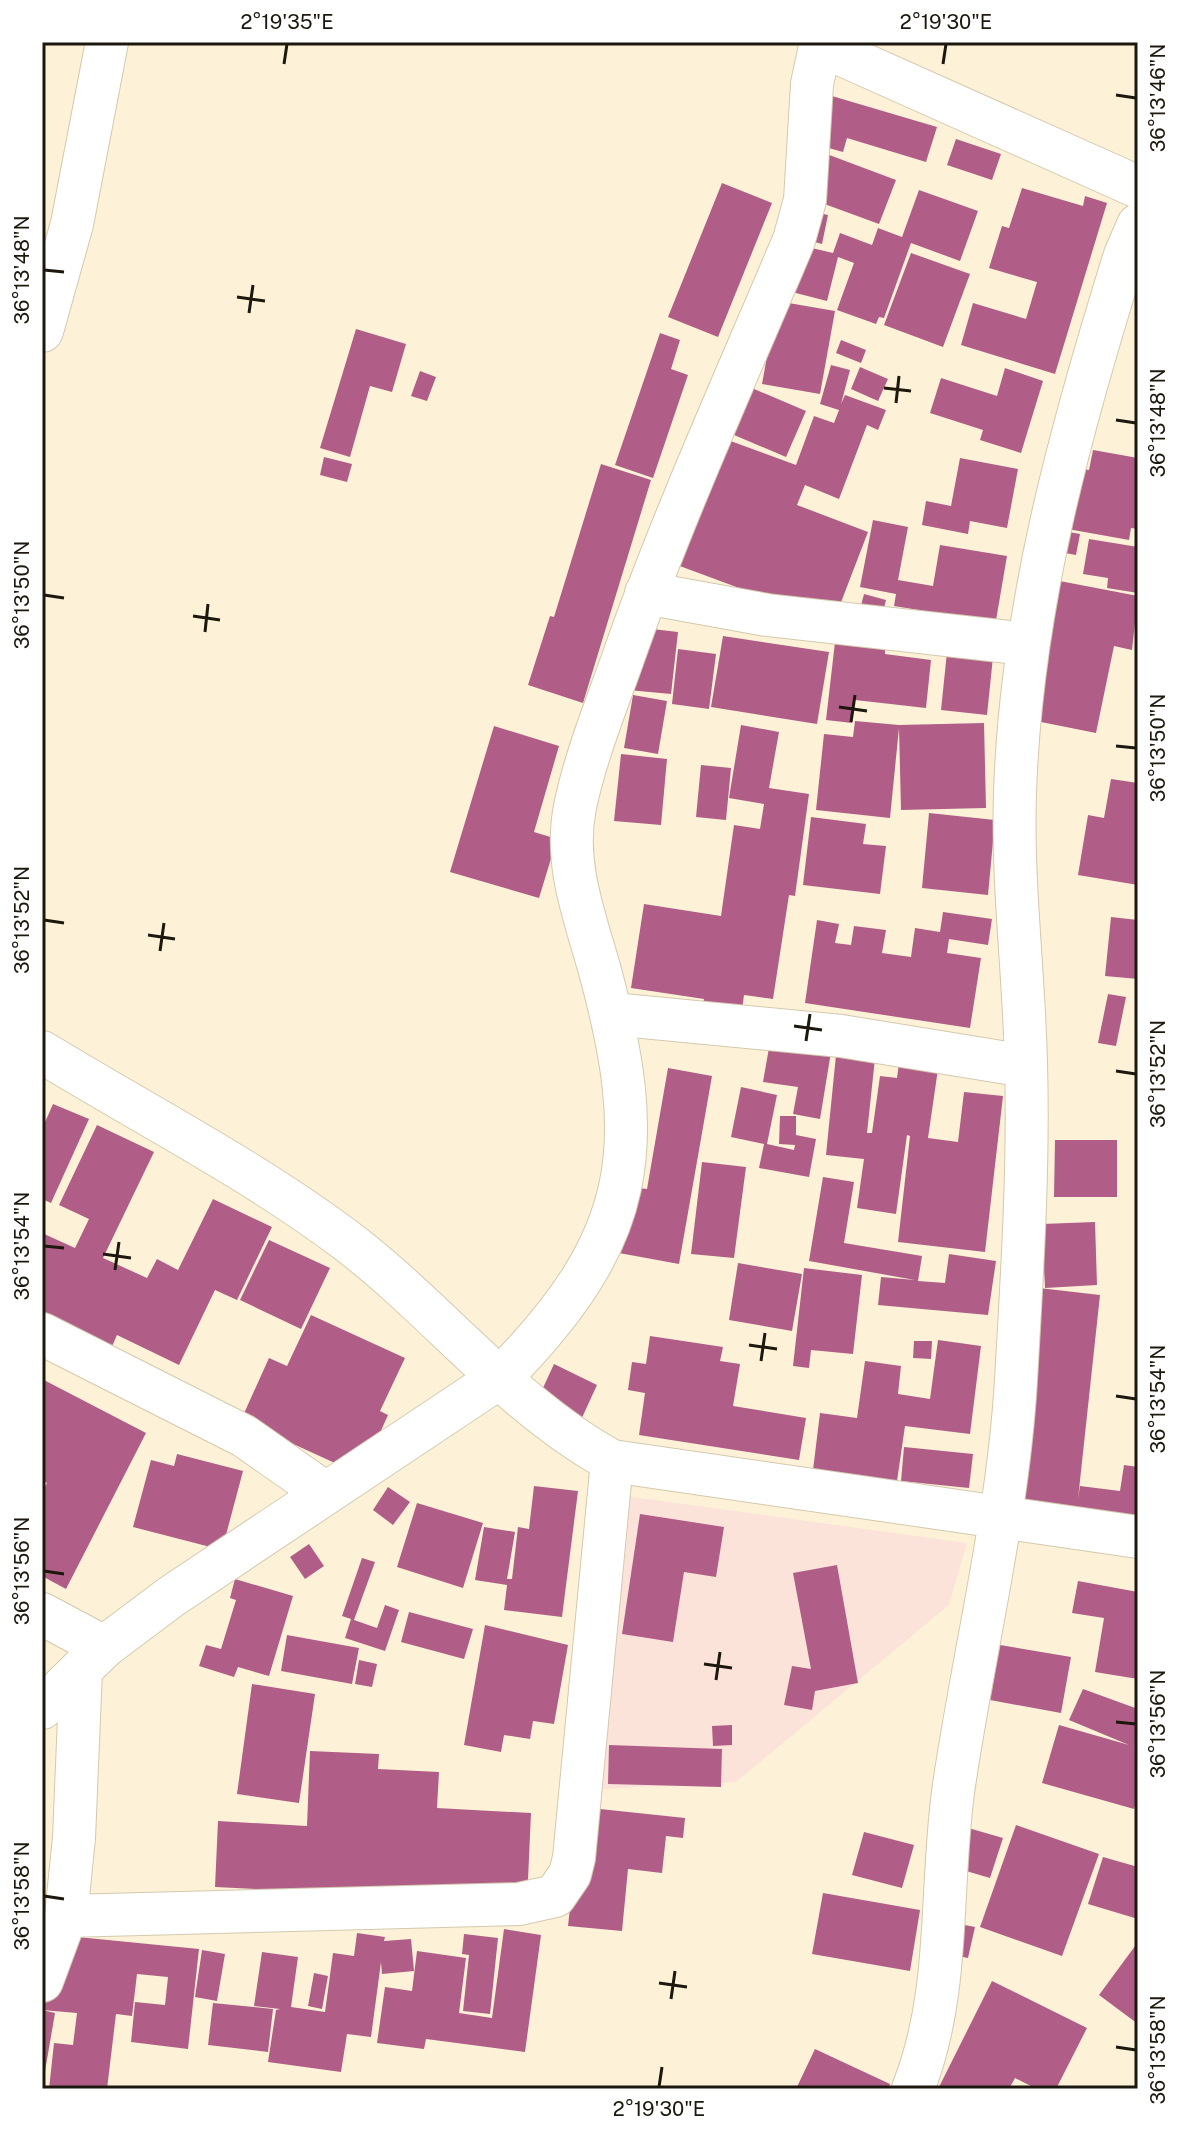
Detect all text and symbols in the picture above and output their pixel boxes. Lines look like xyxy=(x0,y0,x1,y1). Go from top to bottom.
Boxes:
text: 2°19'35"E xyxy=(240,10,334,34)
text: 2°19'30"E xyxy=(900,10,992,34)
text: 36°13'46"N xyxy=(1146,44,1170,152)
text: 36°13'48"N xyxy=(10,216,34,325)
text: 36°13'48"N xyxy=(1146,369,1170,478)
text: 36°13'50"N xyxy=(10,541,34,649)
text: 36°13'50"N xyxy=(1146,694,1170,802)
text: 36°13'52"N xyxy=(10,866,34,974)
text: 36°13'52"N xyxy=(1146,1020,1170,1128)
text: 36°13'54"N xyxy=(10,1192,34,1300)
text: 36°13'54"N xyxy=(1146,1345,1170,1453)
text: 36°13'56"N xyxy=(10,1517,34,1625)
text: 36°13'56"N xyxy=(1146,1670,1170,1778)
text: 36°13'58"N xyxy=(10,1841,34,1951)
text: 36°13'58"N xyxy=(1146,1995,1170,2105)
text: 2°19'30"E xyxy=(613,2097,705,2121)

